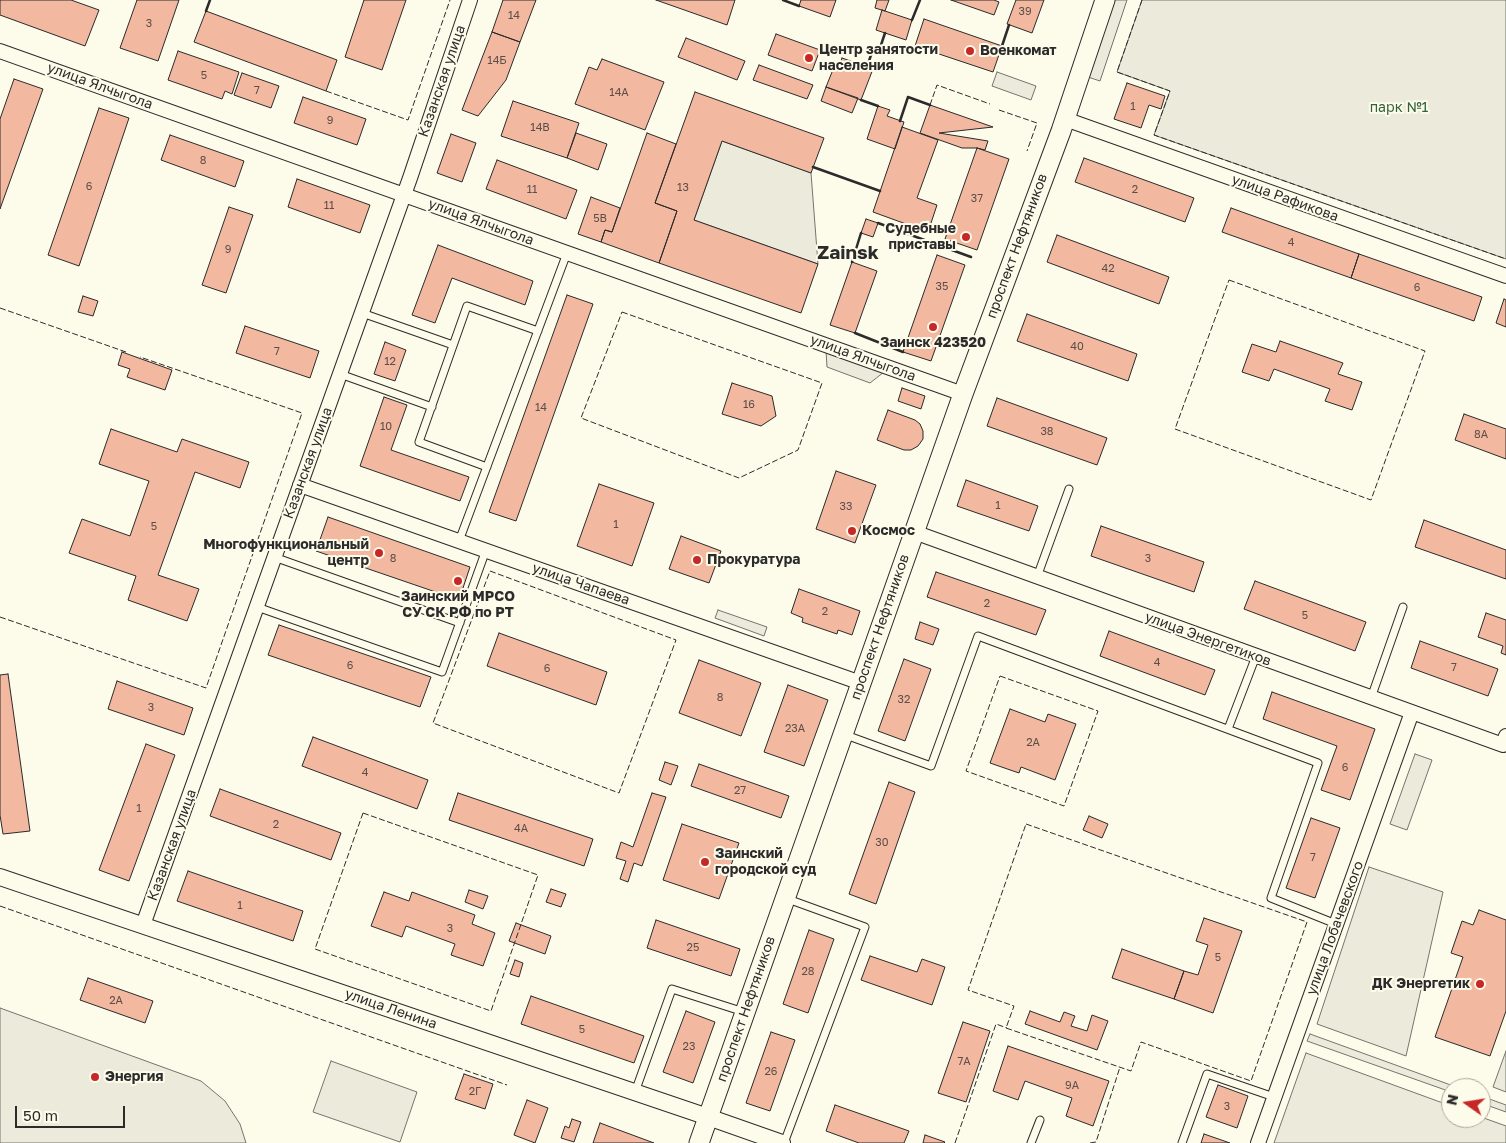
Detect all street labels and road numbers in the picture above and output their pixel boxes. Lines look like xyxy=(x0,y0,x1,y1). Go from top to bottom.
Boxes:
street label: Казанская улица xyxy=(415,23,469,139)
street label: улица Ялчыгола xyxy=(45,59,155,113)
street label: проспект Нефтяников xyxy=(983,171,1051,321)
street label: улица Рафикова xyxy=(1229,171,1341,225)
street label: улица Ялчыгола xyxy=(426,195,536,249)
street label: улица Ялчыгола xyxy=(808,331,918,385)
street label: Казанская улица xyxy=(280,405,336,521)
street label: проспект Нефтяников xyxy=(847,552,913,702)
street label: улица Чапаева xyxy=(530,559,632,609)
street label: улица Энергетиков xyxy=(1143,608,1273,670)
street label: Казанская улица xyxy=(144,787,200,903)
street label: улица Лобачевского xyxy=(1303,859,1367,997)
street label: проспект Нефтяников xyxy=(713,934,779,1084)
street label: улица Ленина xyxy=(343,985,439,1033)

